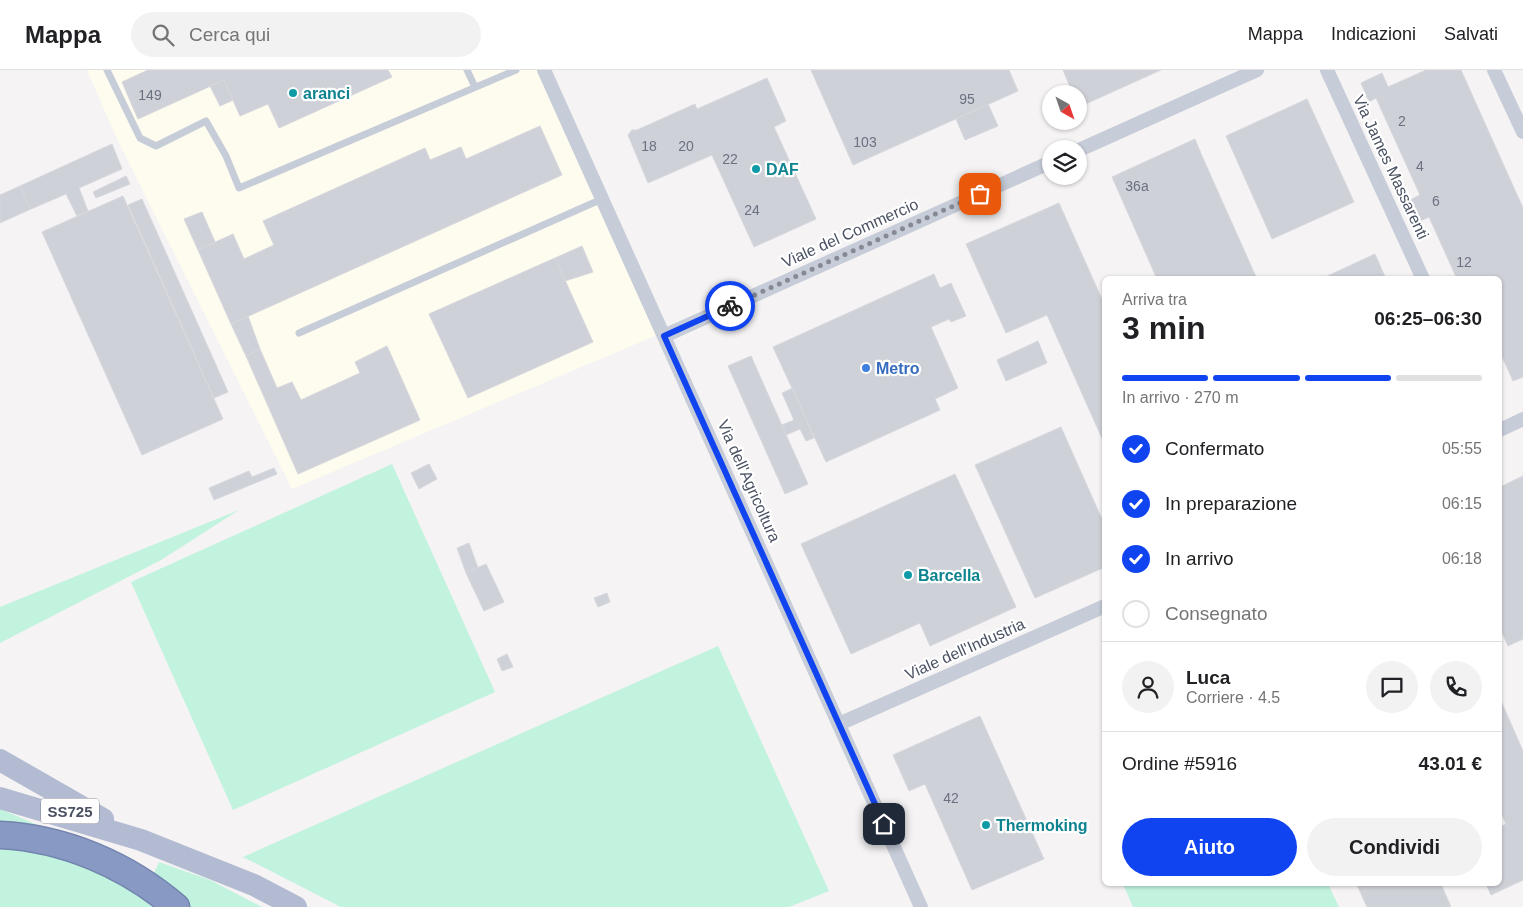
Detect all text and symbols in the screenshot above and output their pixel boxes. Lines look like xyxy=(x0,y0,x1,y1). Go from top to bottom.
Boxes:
search box xyxy=(131,12,481,57)
text: Mappa xyxy=(25,21,101,48)
icon: search xyxy=(149,21,177,49)
text: Cerca qui xyxy=(189,24,270,45)
text: Mappa xyxy=(1248,24,1303,44)
text: Indicazioni xyxy=(1331,24,1416,44)
text: Salvati xyxy=(1444,24,1498,44)
place label: aranci xyxy=(303,85,350,102)
north arrow xyxy=(1042,85,1088,130)
map controls xyxy=(1042,85,1087,185)
house number: 149 xyxy=(138,87,162,103)
marker: aranci xyxy=(287,87,299,99)
house number: 95 xyxy=(959,91,975,107)
street label: Via James Massarenti xyxy=(1350,92,1432,242)
house number: 2 xyxy=(1398,113,1406,129)
house number: 103 xyxy=(853,134,877,150)
house number: 18 xyxy=(641,138,657,154)
house number: 20 xyxy=(678,138,694,154)
button: layers xyxy=(1042,140,1087,185)
house number: 22 xyxy=(722,151,738,167)
house number: 4 xyxy=(1416,158,1424,174)
place label: DAF xyxy=(766,161,799,178)
marker: DAF xyxy=(750,163,762,175)
pin xyxy=(959,173,1001,215)
house number: 36a xyxy=(1125,178,1149,194)
icon: bag xyxy=(966,180,994,208)
house number: 6 xyxy=(1432,193,1440,209)
street label: Viale del Commercio xyxy=(779,195,921,271)
house number: 24 xyxy=(744,202,760,218)
house number: 12 xyxy=(1456,254,1472,270)
courier xyxy=(705,281,755,331)
text: Arriva tra xyxy=(1122,291,1187,308)
icon: bike xyxy=(716,292,744,320)
text: 06:25–06:30 xyxy=(1374,308,1482,329)
text: 3 min xyxy=(1122,310,1206,346)
place label: Metro xyxy=(876,360,920,377)
marker: Metro xyxy=(860,362,872,374)
text: In arrivo · 270 m xyxy=(1122,389,1238,406)
street label: Via dell'Agricoltura xyxy=(714,417,784,545)
icon: check xyxy=(1122,435,1150,463)
text: Confermato xyxy=(1165,438,1264,459)
text: 05:55 xyxy=(1442,440,1482,457)
icon: check xyxy=(1122,490,1150,518)
text: In preparazione xyxy=(1165,493,1297,514)
text: 06:15 xyxy=(1442,495,1482,512)
icon: check xyxy=(1122,545,1150,573)
text: In arrivo xyxy=(1165,548,1234,569)
text: 06:18 xyxy=(1442,550,1482,567)
place label: Barcella xyxy=(918,567,980,584)
marker: Barcella xyxy=(902,569,914,581)
text: Consegnato xyxy=(1165,603,1267,624)
street label: Viale dell'Industria xyxy=(903,615,1028,683)
button: person xyxy=(1122,661,1174,713)
button: chat xyxy=(1366,661,1418,713)
button: phone xyxy=(1430,661,1482,713)
text: Luca xyxy=(1186,667,1230,688)
text: Corriere · 4.5 xyxy=(1186,689,1280,706)
text: Ordine #5916 xyxy=(1122,753,1237,774)
text: 43.01 € xyxy=(1419,753,1482,774)
house number: 42 xyxy=(943,790,959,806)
road number: SS725 xyxy=(41,798,99,824)
pin xyxy=(863,803,905,845)
icon: home xyxy=(870,810,898,838)
place label: Thermoking xyxy=(996,817,1088,834)
button: Aiuto xyxy=(1122,818,1297,876)
button: Condividi xyxy=(1307,818,1482,876)
marker: Thermoking xyxy=(980,819,992,831)

